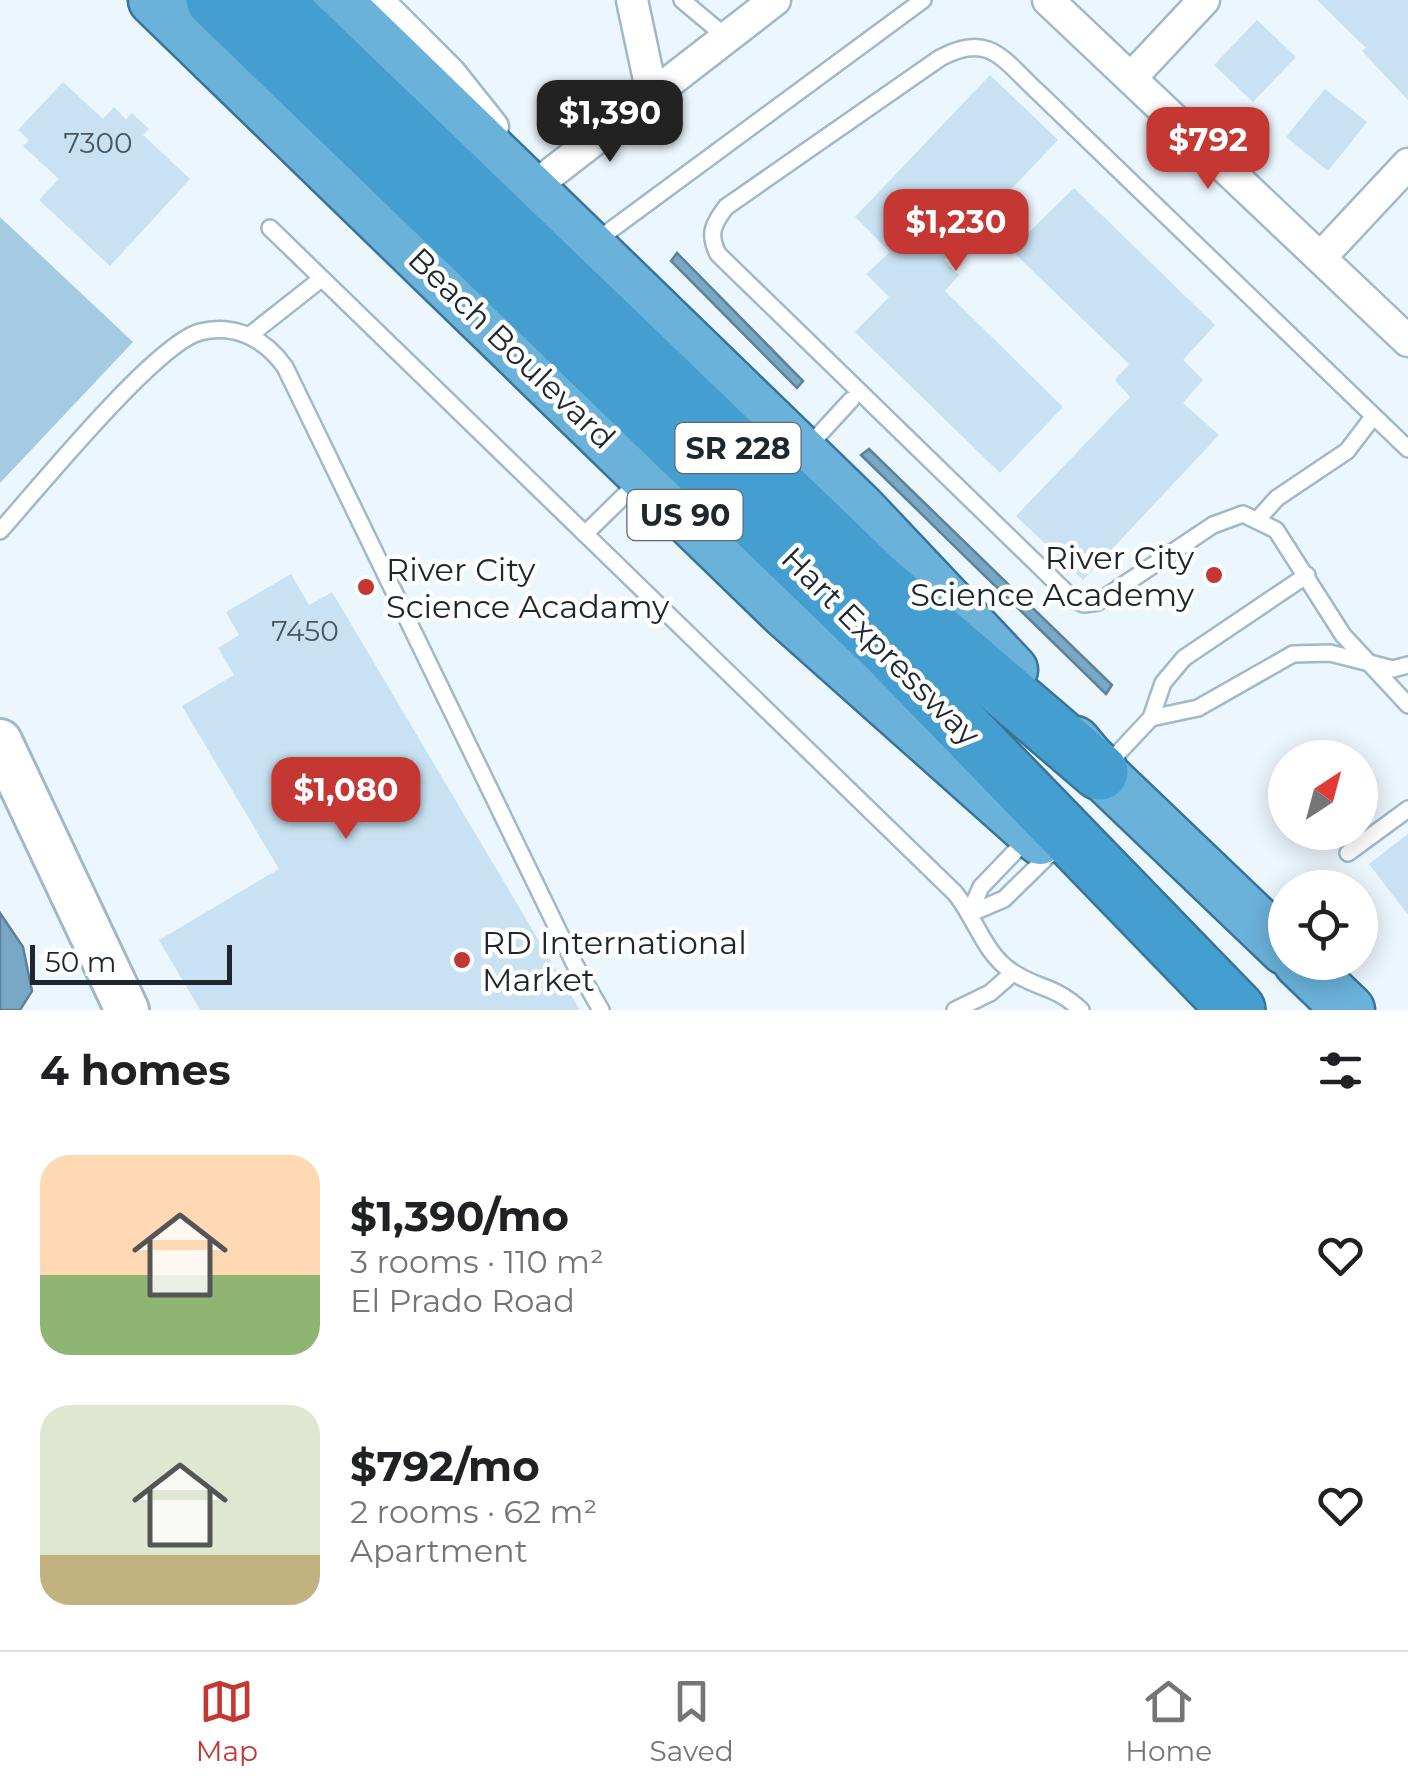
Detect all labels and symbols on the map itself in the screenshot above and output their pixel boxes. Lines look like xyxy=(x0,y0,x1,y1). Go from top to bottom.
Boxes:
pin: $1,390 xyxy=(529,80,691,165)
pin: $792 xyxy=(1149,107,1267,192)
house number: 7300 xyxy=(63,126,133,160)
pin: $1,230 xyxy=(875,189,1037,274)
street label: Beach Boulevard xyxy=(400,239,624,457)
road number: SR 228 xyxy=(676,423,800,473)
road number: US 90 xyxy=(628,490,742,540)
street label: Hart Expressway xyxy=(773,538,989,754)
place label: River City Science Academy xyxy=(910,538,1195,614)
place label: River City Science Acadamy xyxy=(386,550,670,626)
marker: River City Science Academy xyxy=(1203,564,1225,586)
marker: River City Science Acadamy xyxy=(355,576,377,598)
house number: 7450 xyxy=(271,614,339,648)
north arrow xyxy=(1268,740,1378,850)
pin: $1,080 xyxy=(265,757,427,842)
place label: RD International Market xyxy=(482,923,747,999)
scale bar xyxy=(30,940,232,984)
marker: RD International Market xyxy=(451,949,473,971)

